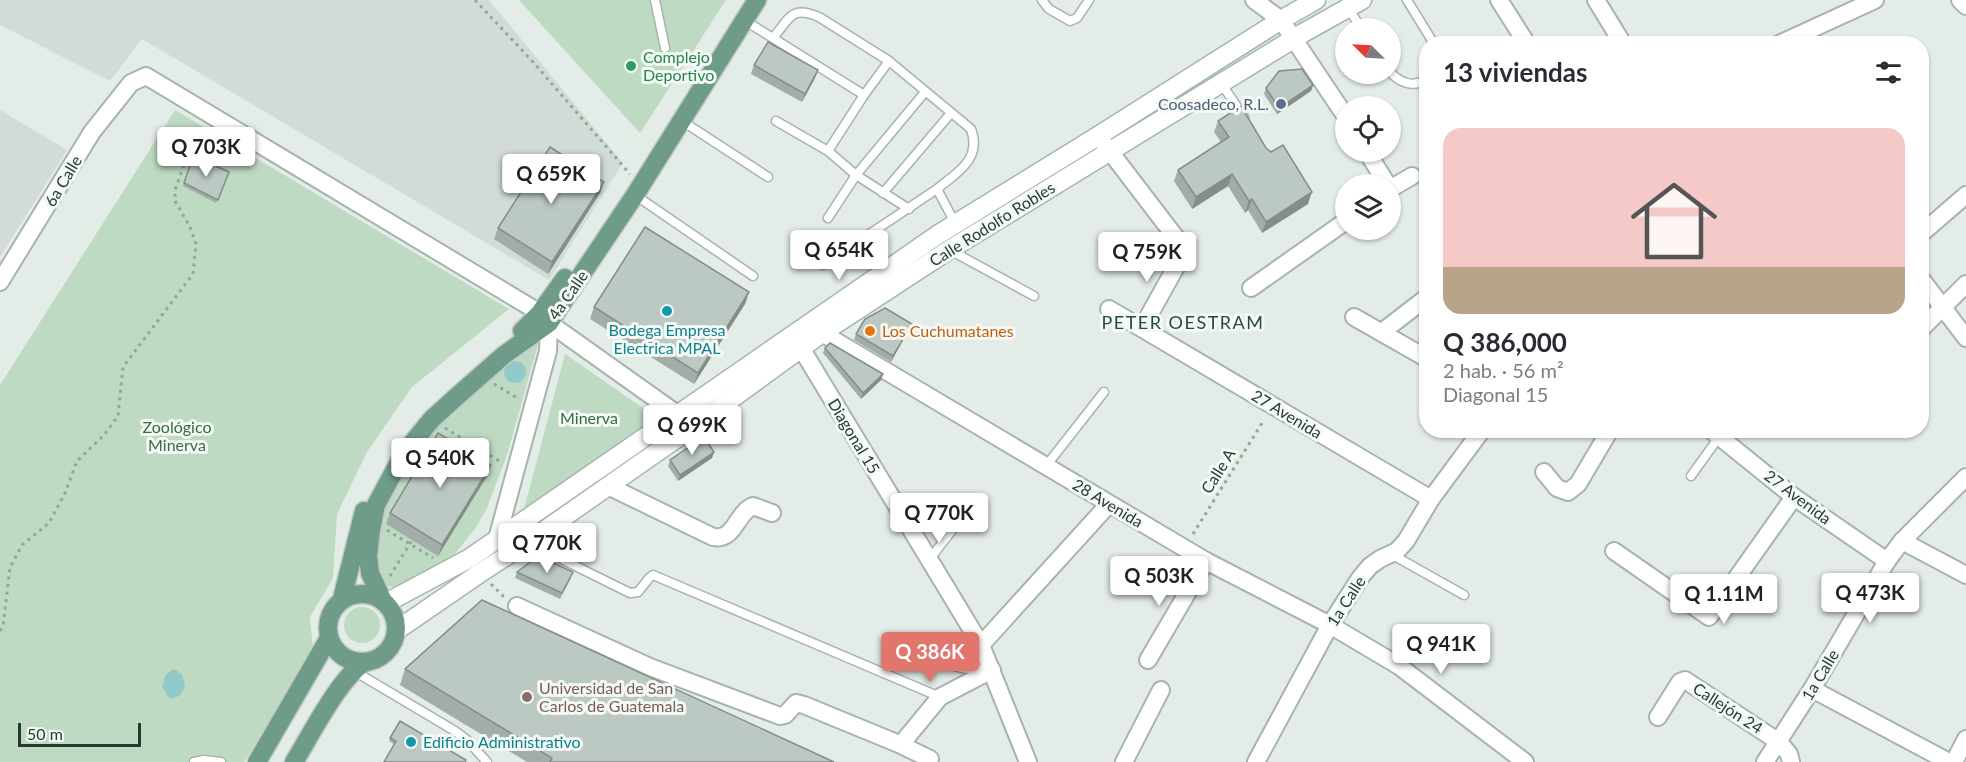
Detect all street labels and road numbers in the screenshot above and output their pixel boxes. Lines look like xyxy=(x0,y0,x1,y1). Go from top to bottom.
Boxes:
street label: 6a Calle xyxy=(40,152,85,210)
street label: Calle Rodolfo Robles xyxy=(926,177,1058,270)
street label: 4a Calle xyxy=(544,266,591,323)
street label: 27 Avenida xyxy=(1249,385,1326,442)
street label: Diagonal 15 xyxy=(825,395,884,477)
street label: Calle A xyxy=(1197,445,1239,497)
street label: 27 Avenida xyxy=(1761,465,1835,528)
street label: 28 Avenida xyxy=(1070,474,1147,531)
street label: 1a Calle xyxy=(1322,572,1369,629)
street label: 1a Calle xyxy=(1797,646,1842,704)
street label: Callejón 24 xyxy=(1690,678,1767,737)

